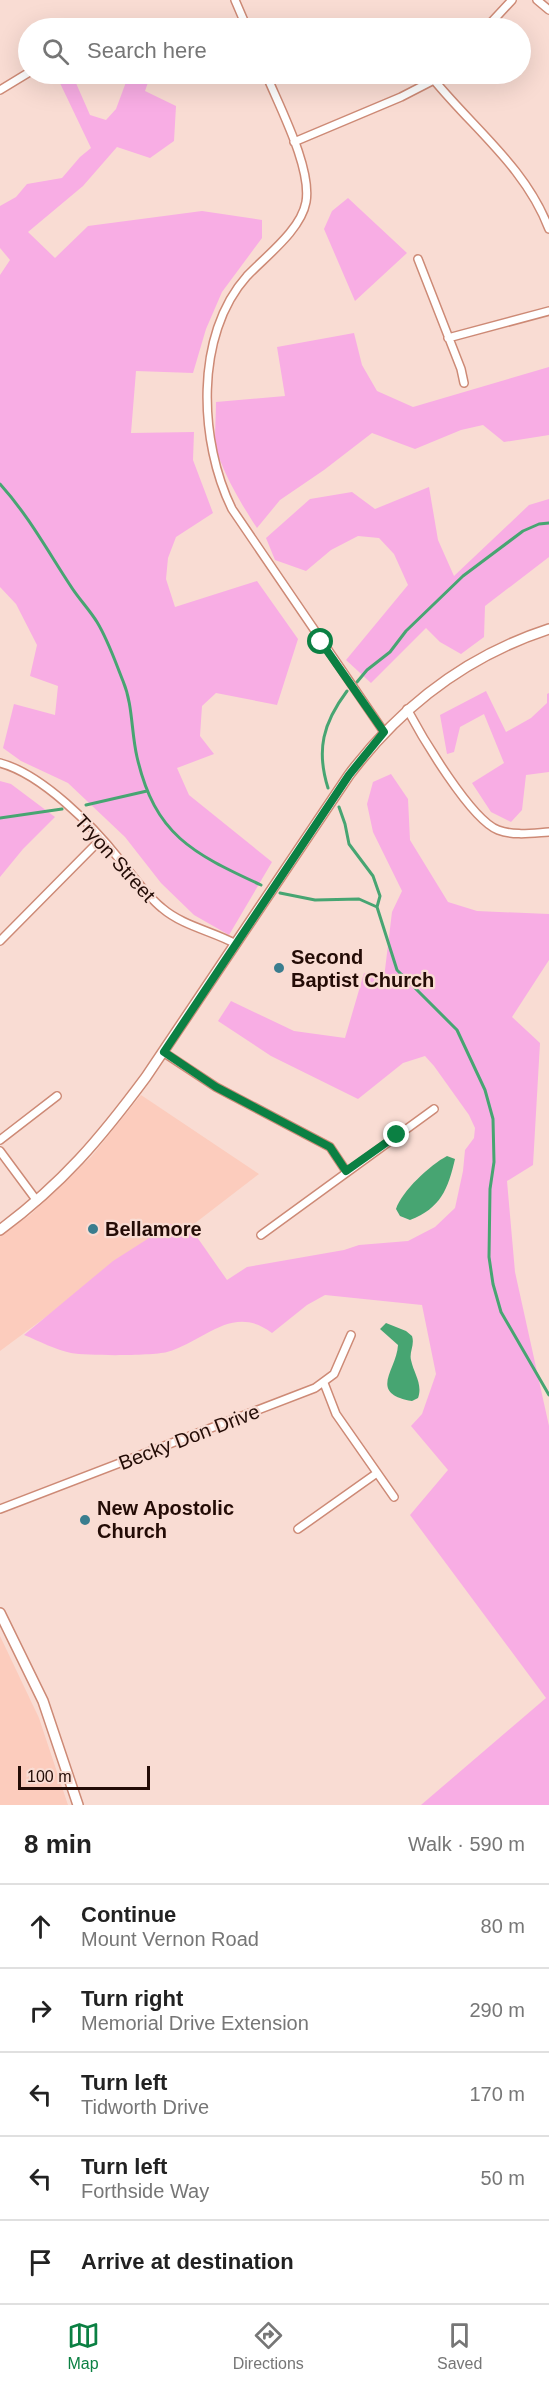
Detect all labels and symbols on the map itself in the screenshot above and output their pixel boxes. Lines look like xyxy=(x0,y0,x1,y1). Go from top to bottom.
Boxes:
route start xyxy=(307,628,333,654)
street label: Tryon Street xyxy=(70,810,160,906)
place label: Second Baptist Church xyxy=(291,946,434,991)
marker: Second Baptist Church xyxy=(272,961,286,975)
route end xyxy=(383,1121,409,1147)
place label: Bellamore xyxy=(105,1218,202,1240)
marker: Bellamore xyxy=(86,1222,100,1236)
street label: Becky Don Drive xyxy=(116,1400,262,1474)
place label: New Apostolic Church xyxy=(97,1497,234,1542)
marker: New Apostolic Church xyxy=(78,1513,92,1527)
scale bar xyxy=(18,1763,150,1790)

